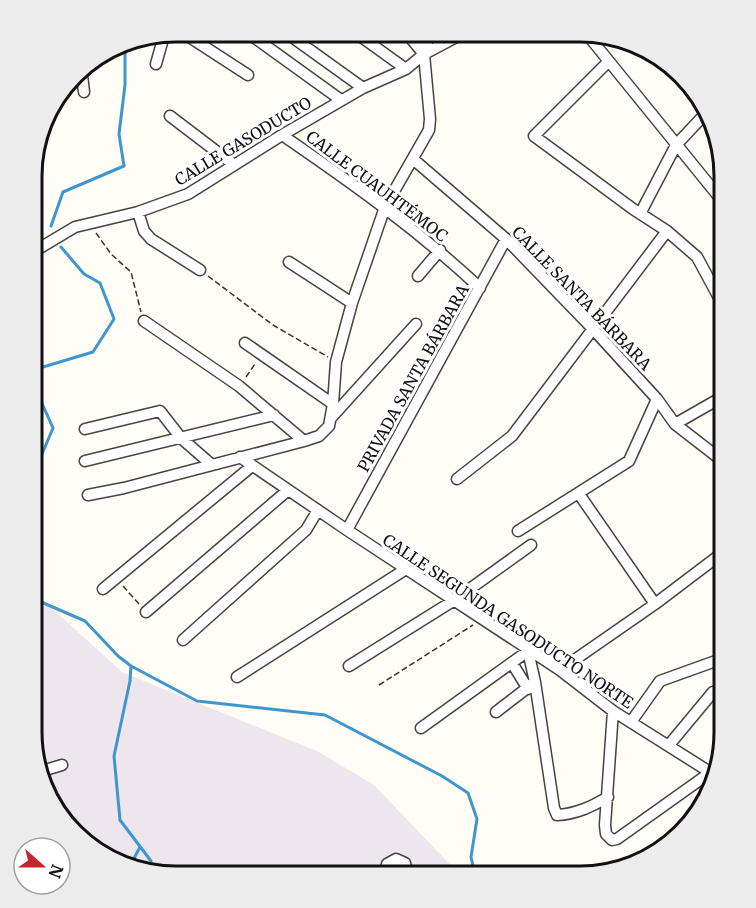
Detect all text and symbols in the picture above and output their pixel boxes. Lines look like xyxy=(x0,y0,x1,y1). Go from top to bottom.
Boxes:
street label: CALLE GASODUCTO xyxy=(171,92,315,190)
street label: CALLE CUAUHTÉMOC xyxy=(302,126,452,246)
street label: CALLE SANTA BÁRBARA xyxy=(508,222,656,375)
street label: PRIVADA SANTA BÁRBARA xyxy=(353,280,473,475)
street label: CALLE SEGUNDA GASODUCTO NORTE xyxy=(379,529,638,713)
north arrow xyxy=(12,836,72,896)
text: N xyxy=(44,862,68,881)

